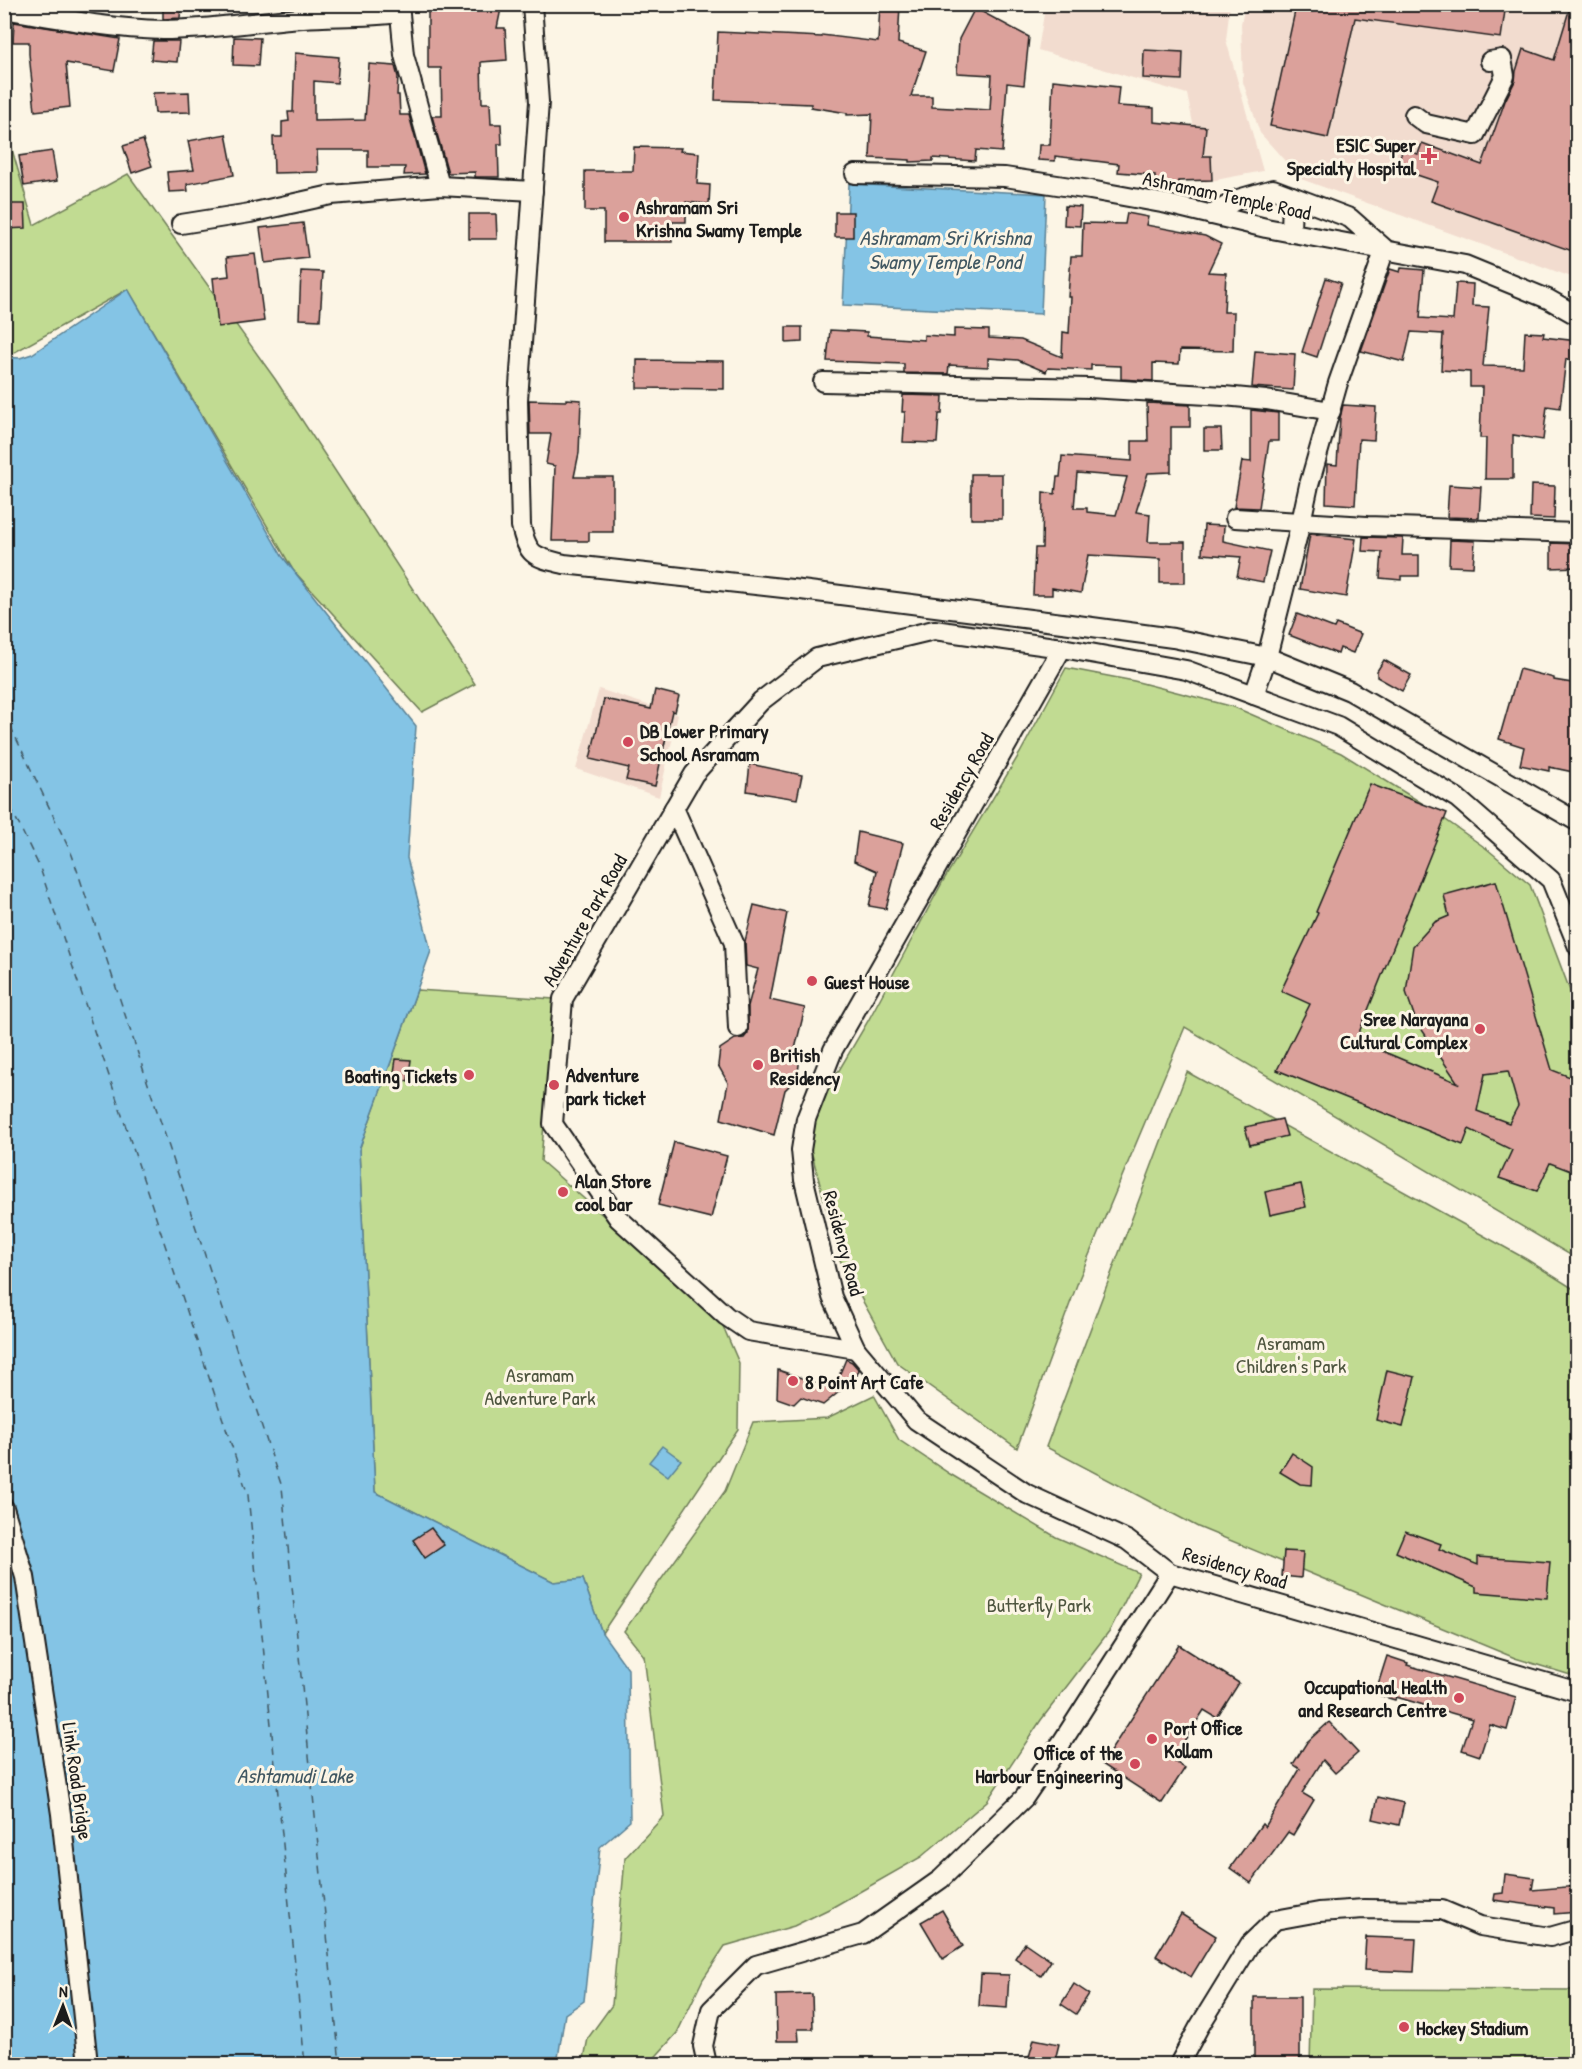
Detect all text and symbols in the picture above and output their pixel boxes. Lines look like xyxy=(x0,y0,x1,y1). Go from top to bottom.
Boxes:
place label: ESIC Super Specialty Hospital xyxy=(1287,131,1417,182)
marker: ESIC Super Specialty Hospital xyxy=(1420,147,1438,165)
street label: Ashramam Temple Road xyxy=(1140,164,1314,226)
place label: Ashramam Sri Krishna Swamy Temple xyxy=(636,193,802,244)
marker: Ashramam Sri Krishna Swamy Temple xyxy=(617,210,631,224)
water label: Ashramam Sri Krishna Swamy Temple Pond xyxy=(860,223,1033,276)
place label: DB Lower Primary School Asramam xyxy=(640,717,769,767)
street label: Residency Road xyxy=(922,727,1000,834)
marker: DB Lower Primary School Asramam xyxy=(621,735,635,749)
street label: Adventure Park Road xyxy=(535,849,633,991)
place label: Guest House xyxy=(824,968,910,995)
marker: Guest House xyxy=(805,974,819,988)
place label: Sree Narayana Cultural Complex xyxy=(1340,1005,1468,1056)
marker: Sree Narayana Cultural Complex xyxy=(1473,1022,1487,1036)
place label: British Residency xyxy=(770,1041,841,1092)
marker: British Residency xyxy=(751,1058,765,1072)
place label: Adventure park ticket xyxy=(566,1061,646,1112)
place label: Boating Tickets xyxy=(345,1062,457,1090)
marker: Boating Tickets xyxy=(462,1068,476,1082)
marker: Adventure park ticket xyxy=(547,1078,561,1092)
place label: Alan Store cool bar xyxy=(575,1167,651,1217)
marker: Alan Store cool bar xyxy=(556,1185,570,1199)
street label: Residency Road xyxy=(817,1188,871,1299)
park label: Asramam Children's Park xyxy=(1236,1329,1346,1379)
park label: Asramam Adventure Park xyxy=(484,1361,596,1411)
place label: 8 Point Art Cafe xyxy=(805,1368,924,1395)
marker: 8 Point Art Cafe xyxy=(786,1374,800,1388)
street label: Residency Road xyxy=(1180,1539,1291,1595)
park label: Butterfly Park xyxy=(987,1591,1091,1618)
place label: Occupational Health and Research Centre xyxy=(1298,1673,1448,1723)
marker: Occupational Health and Research Centre xyxy=(1452,1691,1466,1705)
place label: Port Office Kollam xyxy=(1164,1714,1243,1764)
street label: Link Road Bridge xyxy=(56,1721,100,1841)
marker: Port Office Kollam xyxy=(1145,1732,1159,1746)
place label: Office of the Harbour Engineering xyxy=(975,1739,1123,1790)
marker: Office of the Harbour Engineering xyxy=(1128,1757,1142,1771)
water label: Ashtamudi Lake xyxy=(237,1761,355,1790)
north arrow xyxy=(33,1976,93,2036)
text: N xyxy=(59,1980,68,2002)
place label: Hockey Stadium xyxy=(1416,2014,1529,2042)
marker: Hockey Stadium xyxy=(1397,2020,1411,2034)

